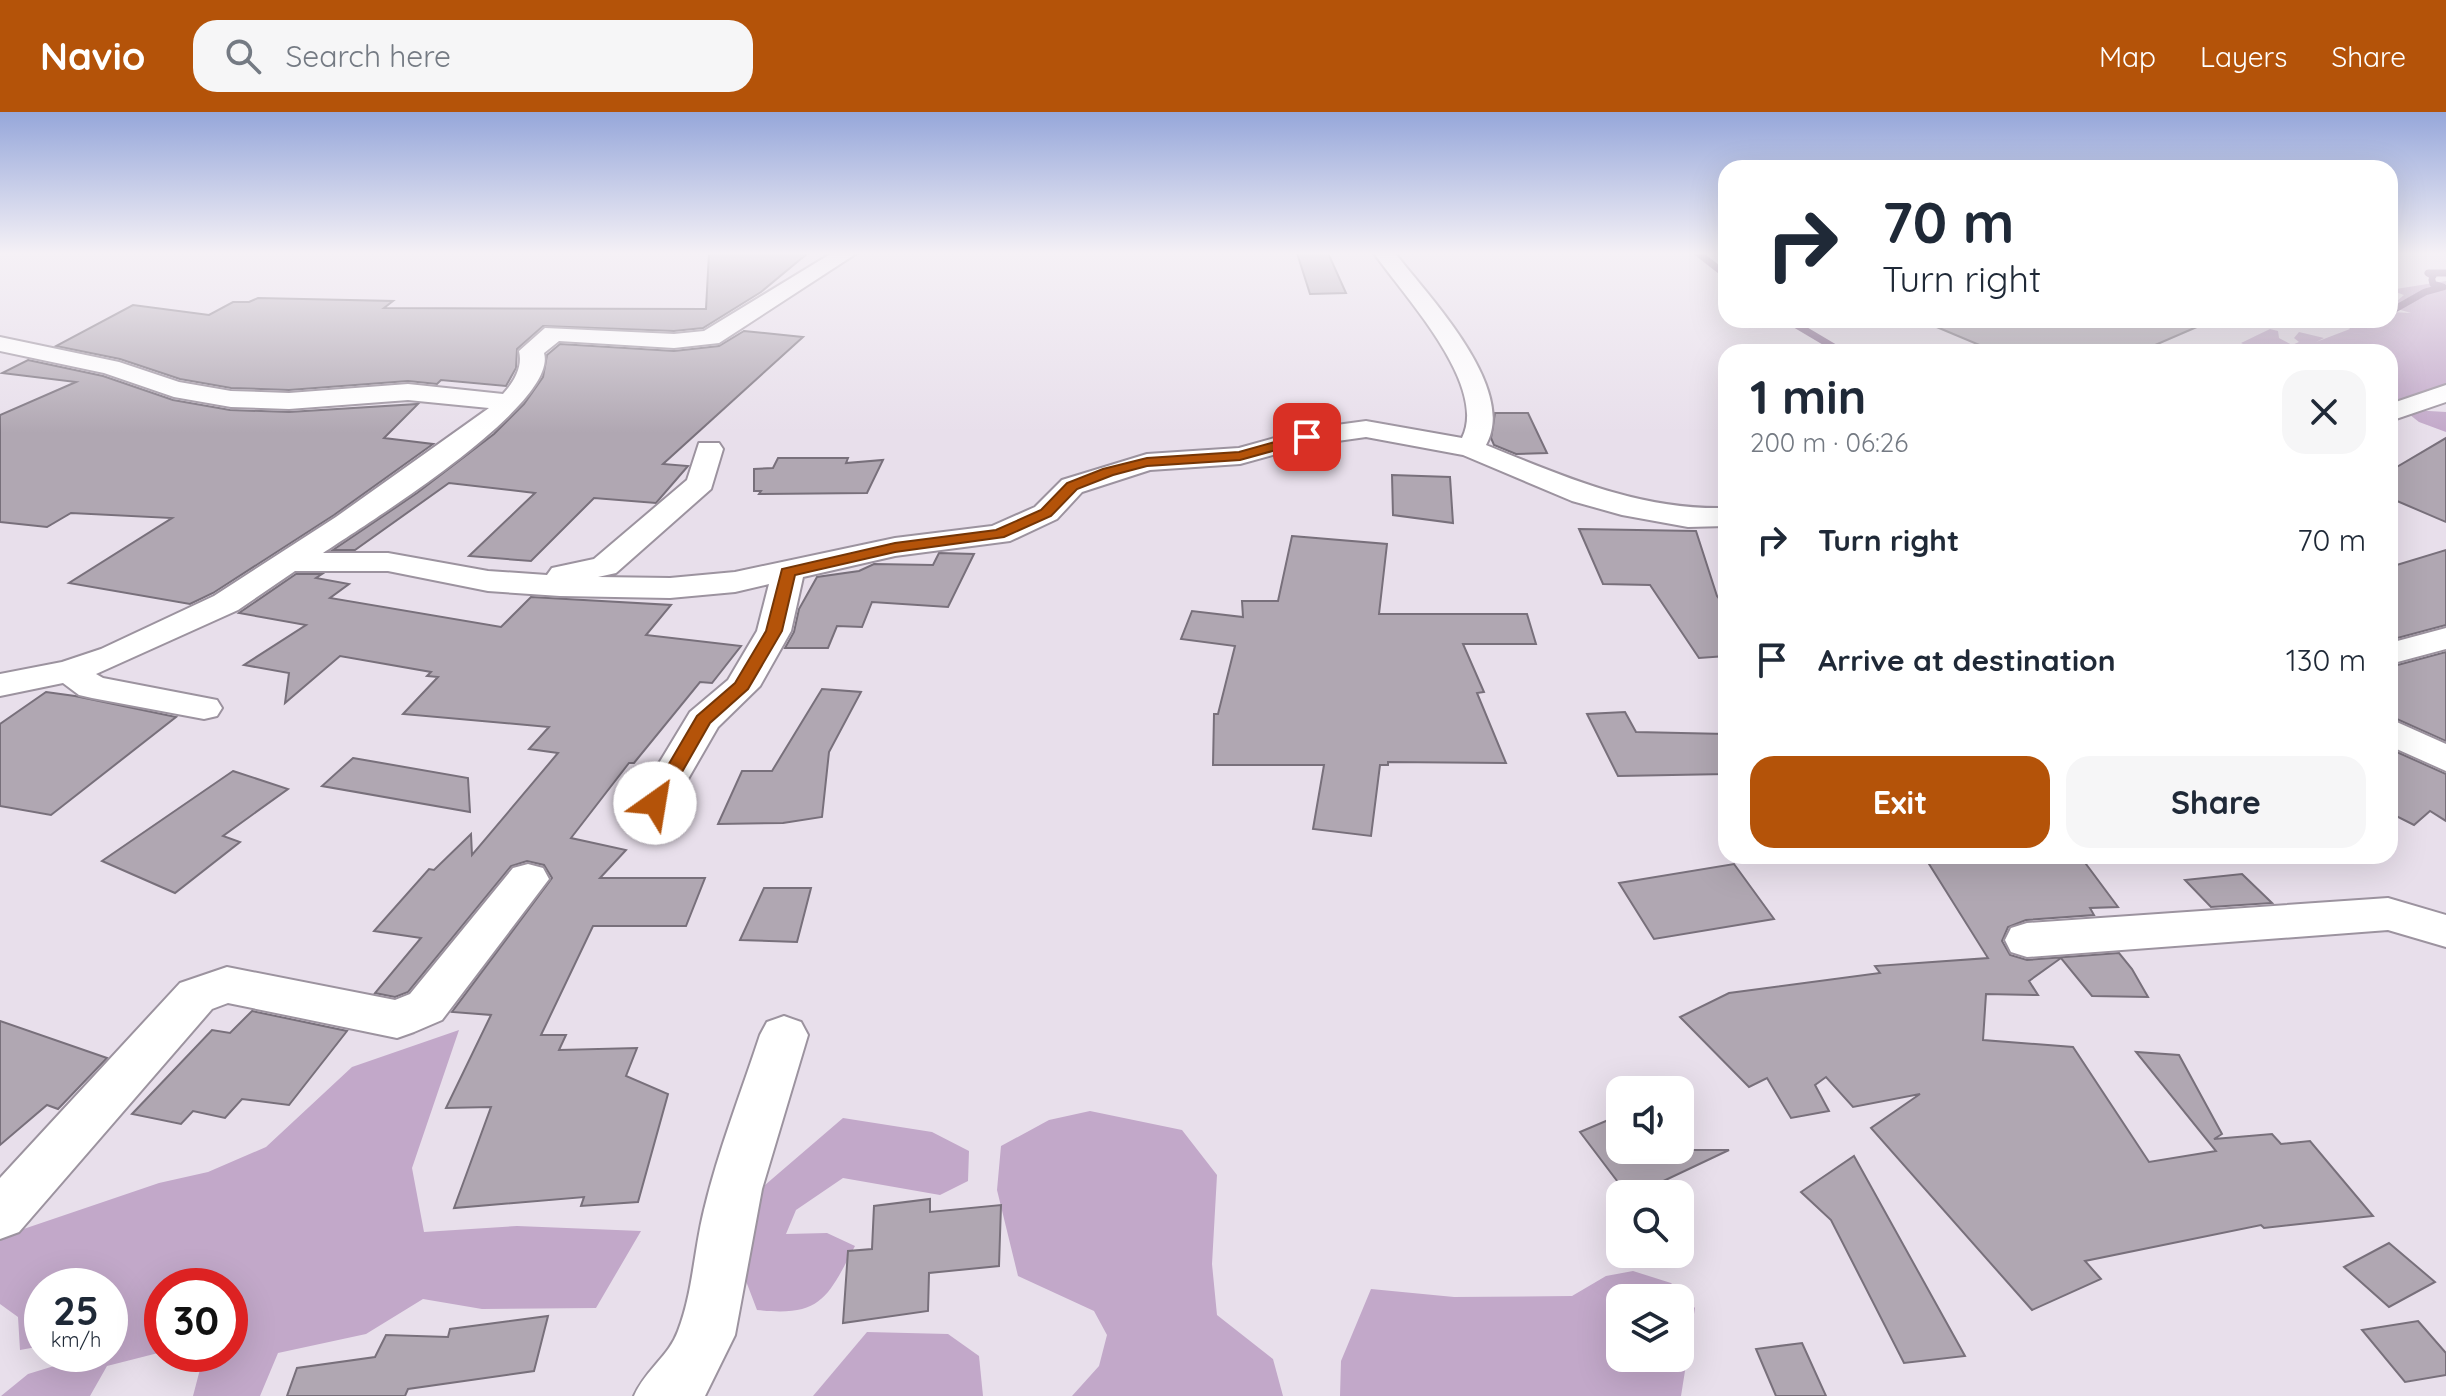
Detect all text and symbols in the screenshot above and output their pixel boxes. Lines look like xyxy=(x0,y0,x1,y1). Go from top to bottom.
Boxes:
search box xyxy=(193,20,753,92)
text: Navio xyxy=(40,32,145,80)
icon: search xyxy=(221,34,265,78)
text: Search here xyxy=(285,37,451,75)
text: Map xyxy=(2099,39,2156,74)
text: Layers xyxy=(2200,39,2287,74)
text: Share xyxy=(2331,39,2406,74)
text: 70 m xyxy=(1882,187,2014,257)
icon: right xyxy=(1750,192,1854,296)
text: Turn right xyxy=(1882,256,2041,301)
text: 1 min xyxy=(1750,366,1866,426)
button: close xyxy=(2282,370,2366,454)
pin xyxy=(1273,403,1341,471)
icon: arrive xyxy=(1285,415,1329,459)
text: 200 m · 06:26 xyxy=(1750,426,1908,459)
icon: right xyxy=(1750,518,1794,562)
text: Turn right xyxy=(1818,521,1959,559)
text: 70 m xyxy=(2297,521,2366,559)
icon: arrive xyxy=(1750,638,1794,682)
text: Arrive at destination xyxy=(1818,641,2116,679)
text: 130 m xyxy=(2286,641,2366,679)
button: Exit xyxy=(1750,756,2050,848)
button: Share xyxy=(2066,756,2366,848)
position arrow xyxy=(613,761,697,845)
map controls xyxy=(1606,1076,1694,1372)
button: sound xyxy=(1606,1076,1694,1164)
button: search xyxy=(1606,1180,1694,1268)
speed limit sign: 30 xyxy=(144,1268,248,1372)
button: layers xyxy=(1606,1284,1694,1372)
text: 25 xyxy=(53,1285,99,1335)
text: km/h xyxy=(51,1327,101,1352)

